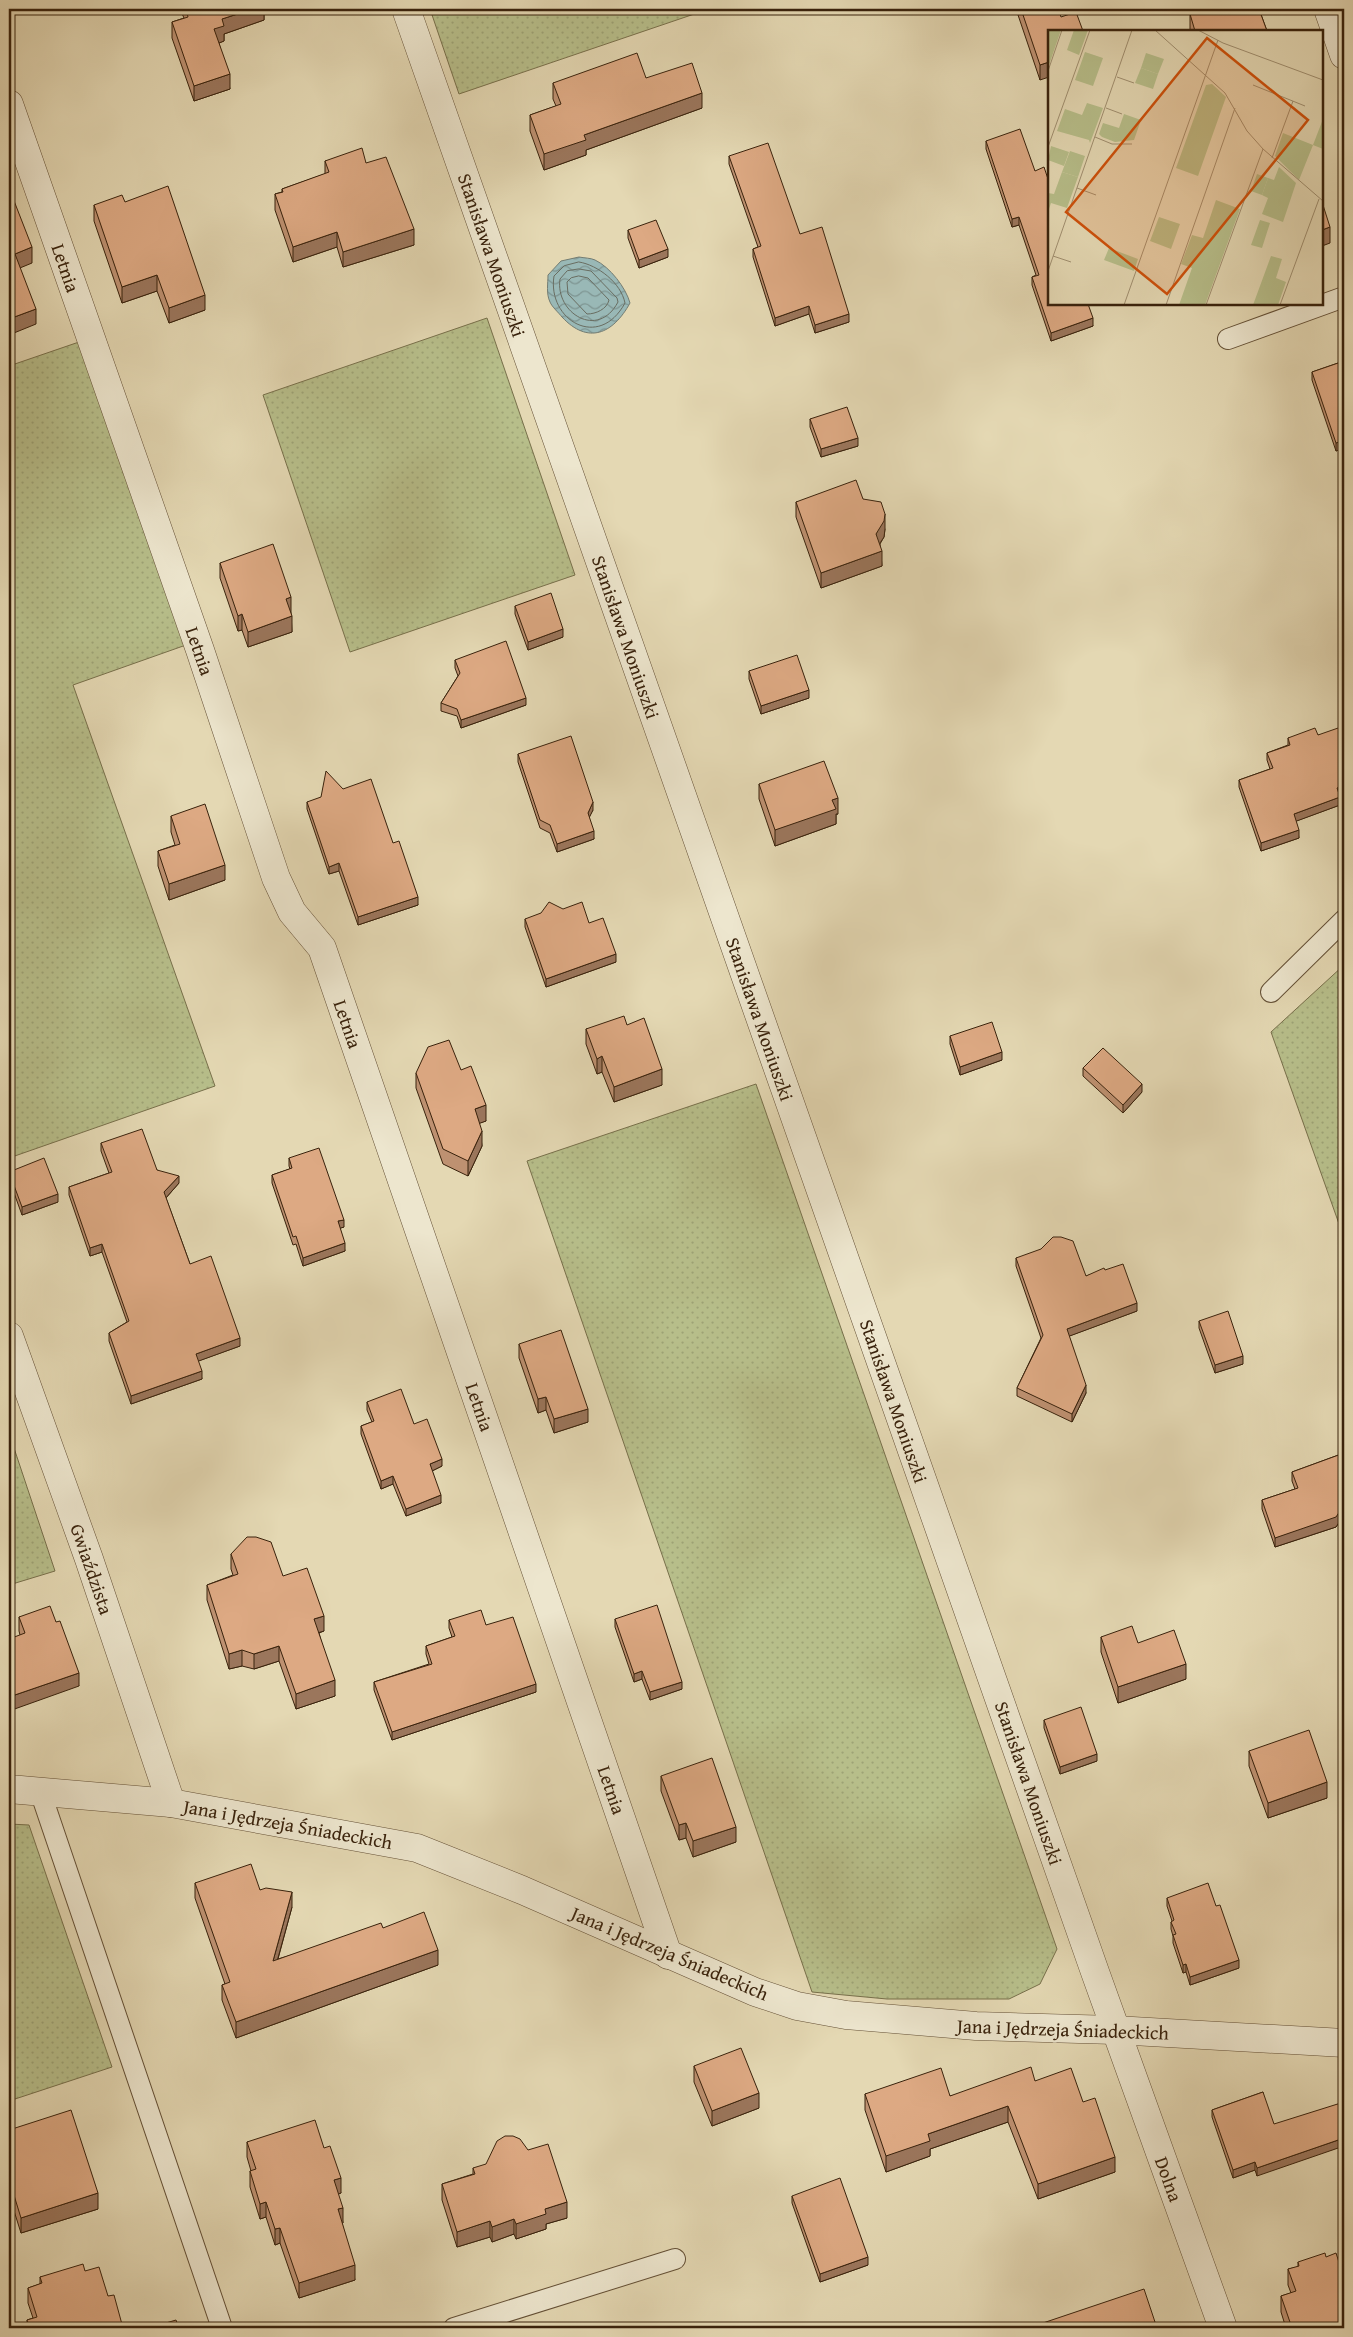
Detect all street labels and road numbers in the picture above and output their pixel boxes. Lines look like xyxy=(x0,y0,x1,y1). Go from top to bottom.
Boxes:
street label: Stanisława Moniuszki xyxy=(451,169,533,341)
street label: Letnia xyxy=(45,240,87,296)
street label: Stanisława Moniuszki xyxy=(585,551,667,723)
street label: Letnia xyxy=(179,623,221,679)
street label: Stanisława Moniuszki xyxy=(719,933,801,1105)
street label: Letnia xyxy=(327,996,369,1052)
street label: Stanisława Moniuszki xyxy=(853,1315,935,1487)
street label: Letnia xyxy=(459,1379,501,1435)
street label: Gwiaździsta xyxy=(63,1520,121,1618)
street label: Stanisława Moniuszki xyxy=(988,1697,1070,1869)
street label: Letnia xyxy=(591,1762,633,1818)
street label: Jana i Jędrzeja Śniadeckich xyxy=(179,1791,395,1856)
street label: Jana i Jędrzeja Śniadeckich xyxy=(565,1898,773,2007)
street label: Jana i Jędrzeja Śniadeckich xyxy=(955,2011,1170,2047)
street label: Dolna xyxy=(1148,2152,1190,2206)

